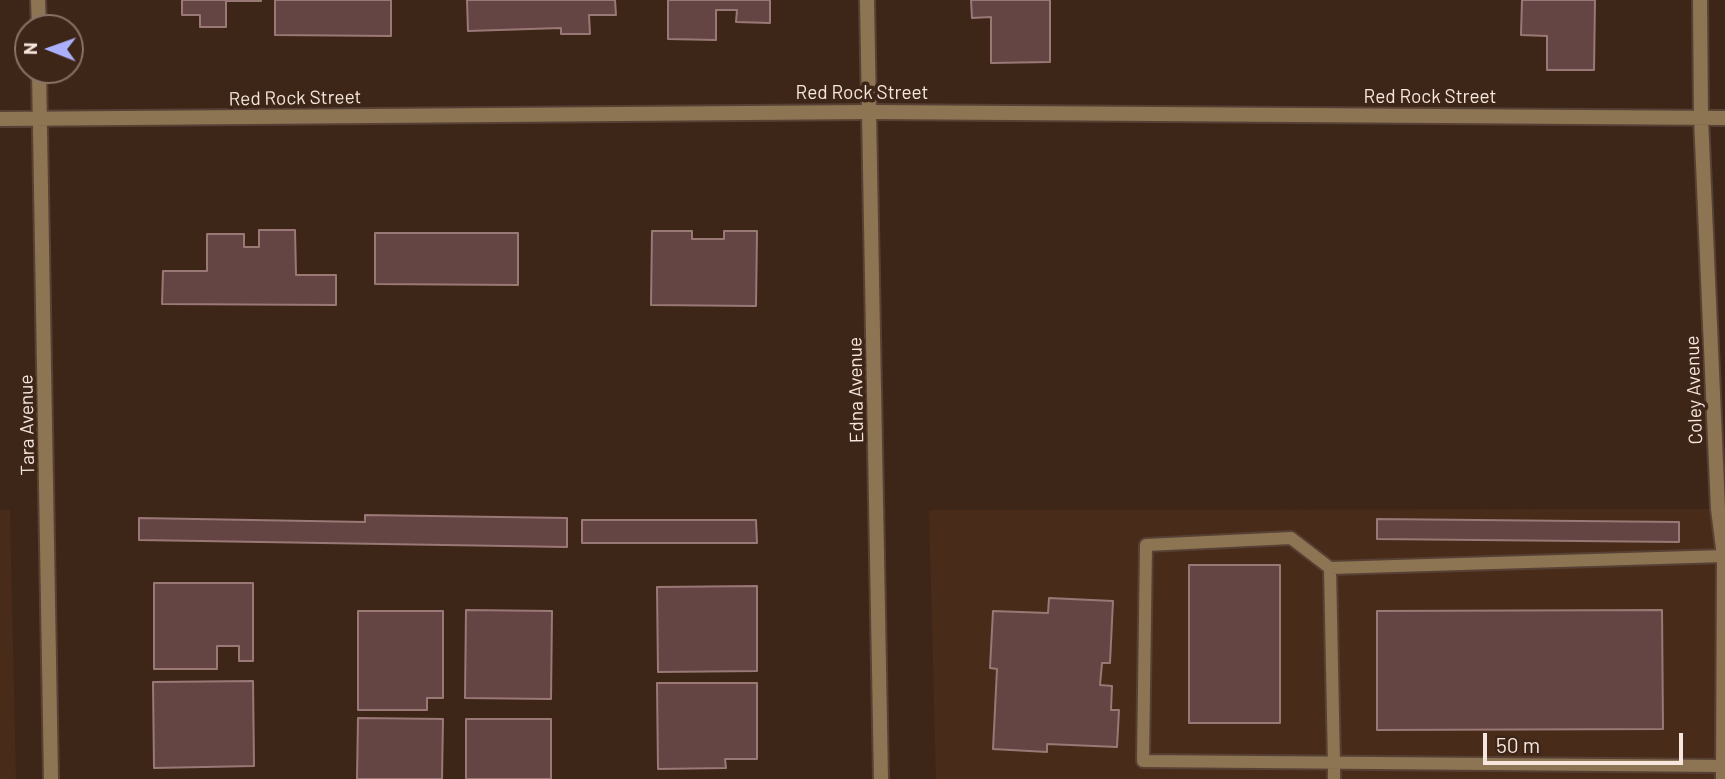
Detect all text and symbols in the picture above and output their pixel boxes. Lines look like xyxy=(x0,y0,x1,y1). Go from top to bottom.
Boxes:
north arrow xyxy=(14,14,84,84)
text: N xyxy=(18,42,41,55)
street label: Red Rock Street xyxy=(796,82,928,104)
street label: Red Rock Street xyxy=(228,85,362,111)
street label: Red Rock Street xyxy=(1364,86,1496,108)
street label: Coley Avenue xyxy=(1681,335,1707,445)
street label: Edna Avenue xyxy=(844,337,868,443)
street label: Tara Avenue xyxy=(15,374,39,476)
scale bar xyxy=(1487,720,1686,764)
text: 50 m xyxy=(1496,732,1540,757)

